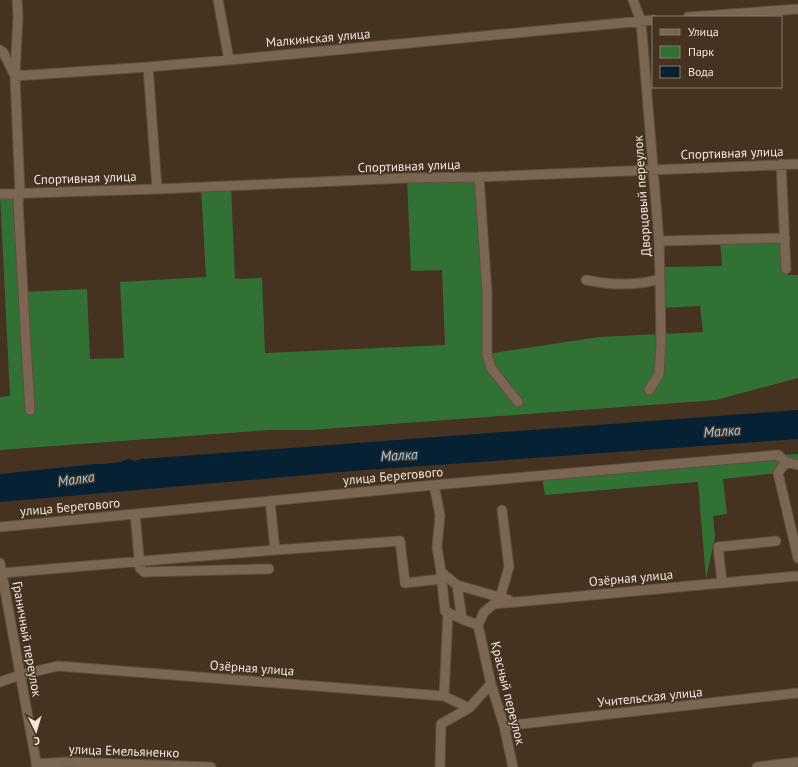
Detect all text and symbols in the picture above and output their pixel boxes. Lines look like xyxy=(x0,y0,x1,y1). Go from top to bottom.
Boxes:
legend xyxy=(652,16,782,88)
text: Улица xyxy=(688,24,719,39)
street label: Малкинская улица xyxy=(265,25,371,51)
text: Парк xyxy=(688,44,714,59)
text: Вода xyxy=(688,64,714,79)
street label: Дворцовый переулок xyxy=(629,134,655,257)
street label: Спортивная улица xyxy=(680,143,784,163)
street label: Спортивная улица xyxy=(357,156,461,176)
street label: Спортивная улица xyxy=(33,168,137,188)
water label: Малка xyxy=(703,421,741,441)
water label: Малка xyxy=(380,445,418,465)
street label: улица Берегового xyxy=(342,463,444,489)
water label: Малка xyxy=(56,467,96,491)
street label: улица Берегового xyxy=(19,494,121,520)
street label: Озёрная улица xyxy=(588,566,674,590)
street label: Граничный переулок xyxy=(8,580,46,699)
street label: Красный переулок xyxy=(487,640,529,747)
street label: Озёрная улица xyxy=(209,657,295,679)
street label: Учительская улица xyxy=(597,683,703,711)
north arrow xyxy=(16,711,56,751)
text: С xyxy=(33,734,41,748)
street label: улица Емельяненко xyxy=(68,741,180,761)

